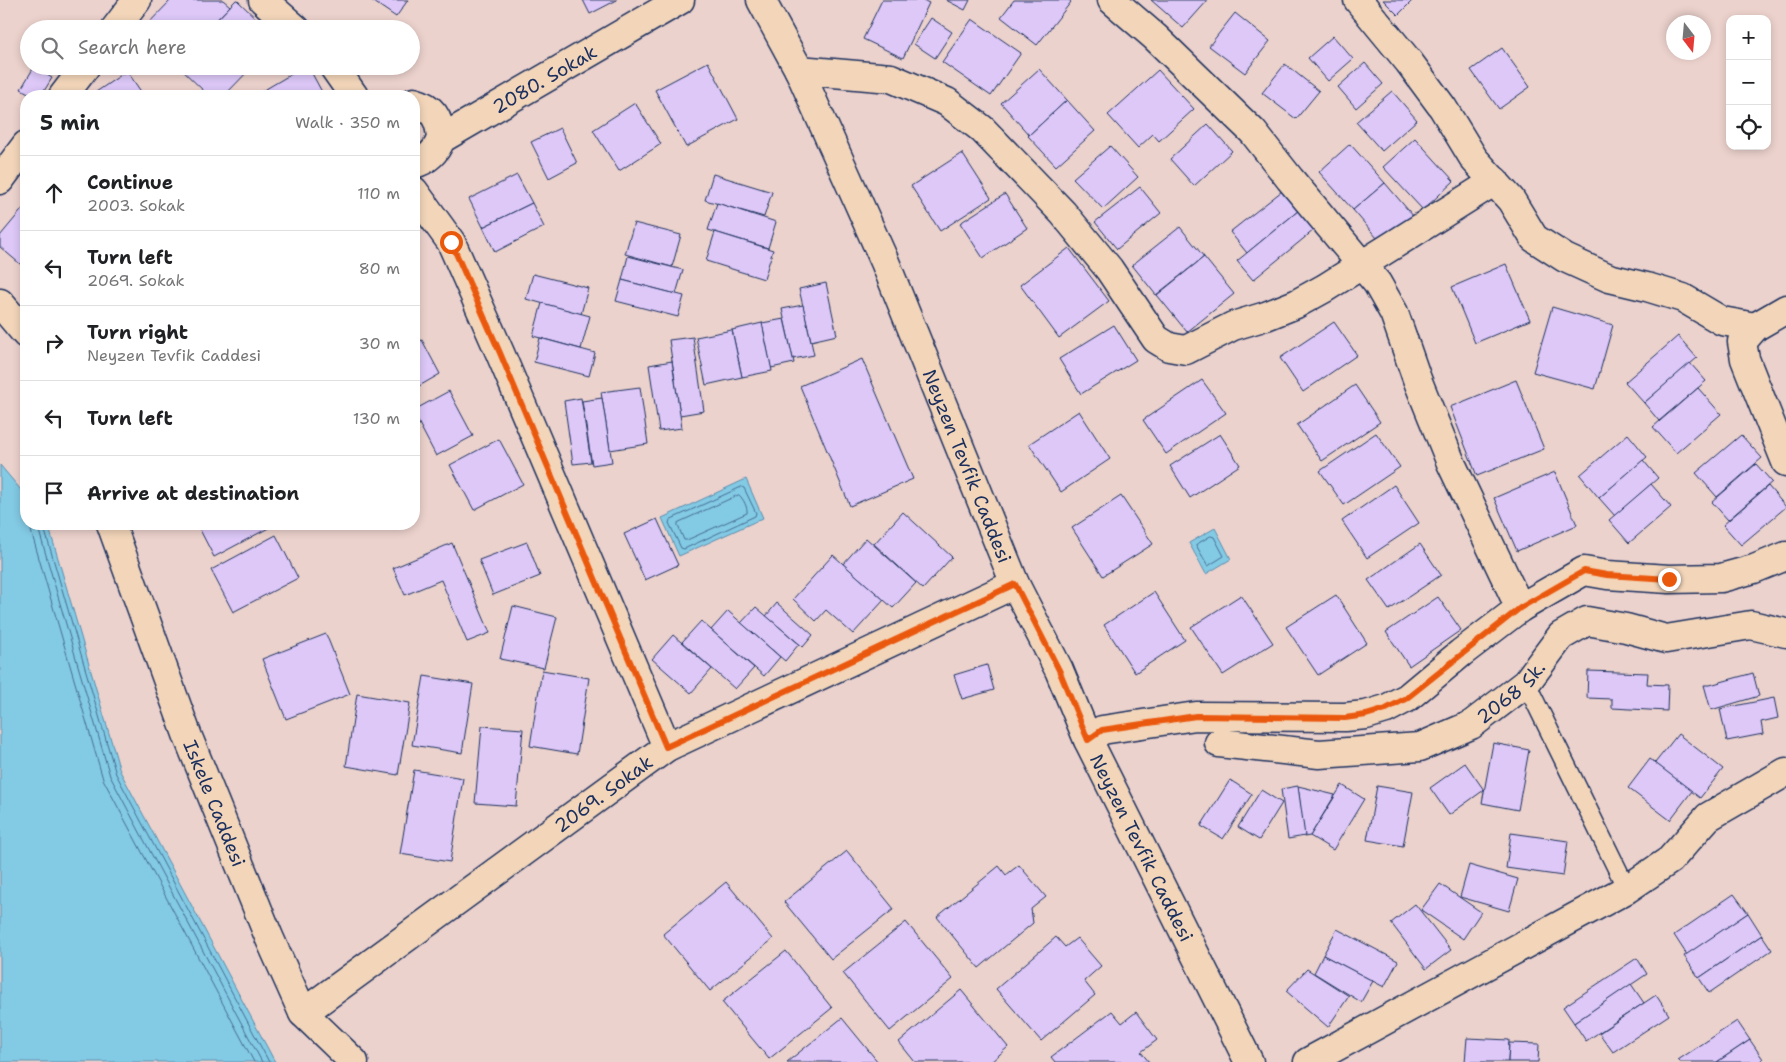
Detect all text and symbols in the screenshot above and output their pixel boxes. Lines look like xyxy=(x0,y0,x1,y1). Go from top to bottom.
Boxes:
north arrow xyxy=(1666,15,1711,60)
map controls xyxy=(1726,15,1771,150)
button: + xyxy=(1726,15,1771,60)
search box xyxy=(20,20,420,75)
icon: search xyxy=(38,34,66,62)
text: Search here xyxy=(78,35,187,60)
street label: 2080. Sokak xyxy=(488,39,602,119)
button: − xyxy=(1726,60,1771,105)
button: locate xyxy=(1726,105,1771,150)
text: 5 min xyxy=(40,109,100,137)
text: Walk · 350 m xyxy=(295,112,400,133)
text: Continue xyxy=(87,170,173,195)
icon: ahead xyxy=(40,179,68,207)
text: 110 m xyxy=(357,183,400,204)
text: 2003. Sokak xyxy=(87,195,185,216)
route start xyxy=(440,231,463,254)
text: Turn left xyxy=(87,245,173,270)
icon: left xyxy=(40,254,68,282)
text: 80 m xyxy=(359,258,400,279)
text: 2069. Sokak xyxy=(87,270,185,291)
text: Turn right xyxy=(87,320,188,345)
icon: right xyxy=(40,329,68,357)
text: 30 m xyxy=(359,333,400,354)
text: Neyzen Tevfik Caddesi xyxy=(87,345,261,366)
street label: Neyzen Tevfik Caddesi xyxy=(917,366,1017,567)
icon: left xyxy=(40,404,68,432)
text: Turn left xyxy=(87,406,173,431)
text: 130 m xyxy=(353,408,400,429)
icon: arrive xyxy=(40,479,68,507)
text: Arrive at destination xyxy=(87,481,299,506)
route end xyxy=(1658,568,1681,591)
street label: 2068 Sk. xyxy=(1471,656,1551,729)
street label: Iskele Caddesi xyxy=(178,736,251,871)
street label: 2069. Sokak xyxy=(549,750,658,838)
street label: Neyzen Tevfik Caddesi xyxy=(1084,750,1199,946)

